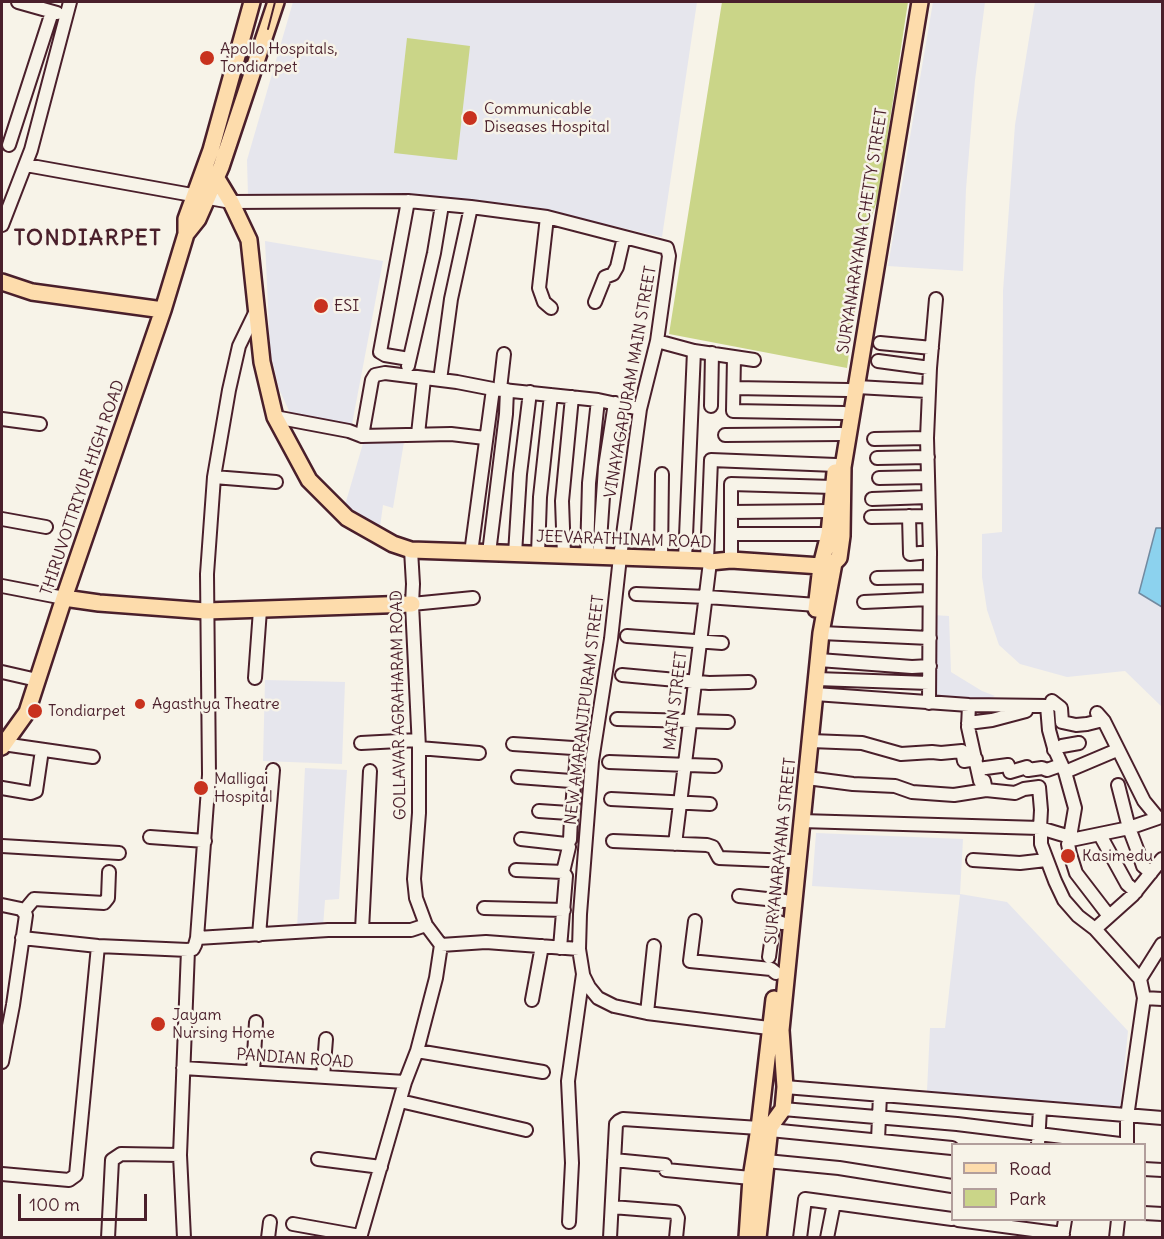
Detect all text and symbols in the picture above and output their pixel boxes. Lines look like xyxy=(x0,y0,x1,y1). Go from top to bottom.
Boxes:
place label: Apollo Hospitals, Tondiarpet xyxy=(220,39,338,77)
marker: Apollo Hospitals, Tondiarpet xyxy=(198,49,216,67)
place label: Communicable Diseases Hospital xyxy=(484,99,610,137)
street label: SURYANARAYANA CHETTY STREET xyxy=(834,107,892,355)
marker: Communicable Diseases Hospital xyxy=(461,109,479,127)
district label: TONDIARPET xyxy=(14,226,162,252)
street label: VINAYAGAPURAM MAIN STREET xyxy=(601,264,661,500)
place label: ESI xyxy=(334,296,359,316)
marker: ESI xyxy=(312,297,330,315)
street label: THIRUVOTTRIYUR HIGH ROAD xyxy=(37,378,129,598)
street label: JEEVARATHINAM ROAD xyxy=(536,527,712,553)
street label: GOLLAVAR AGRAHARAM ROAD xyxy=(387,590,411,820)
street label: NEW AMARANJIPURAM STREET xyxy=(561,594,609,826)
street label: MAIN STREET xyxy=(660,650,692,752)
place label: Agasthya Theatre xyxy=(152,694,280,714)
marker: Agasthya Theatre xyxy=(133,697,147,711)
place label: Tondiarpet xyxy=(48,701,125,721)
marker: Tondiarpet xyxy=(26,702,44,720)
street label: SURYANARAYANA STREET xyxy=(762,757,800,945)
place label: Malligai Hospital xyxy=(214,769,273,807)
marker: Malligai Hospital xyxy=(192,779,210,797)
place label: Kasimedu xyxy=(1082,846,1153,866)
marker: Kasimedu xyxy=(1059,847,1077,865)
place label: Jayam Nursing Home xyxy=(172,1005,275,1043)
marker: Jayam Nursing Home xyxy=(149,1015,167,1033)
street label: PANDIAN ROAD xyxy=(236,1045,354,1073)
legend xyxy=(951,1143,1146,1221)
text: Road xyxy=(1009,1157,1051,1180)
scale bar xyxy=(21,1182,150,1220)
text: Park xyxy=(1009,1187,1046,1210)
text: 100 m xyxy=(29,1193,80,1216)

